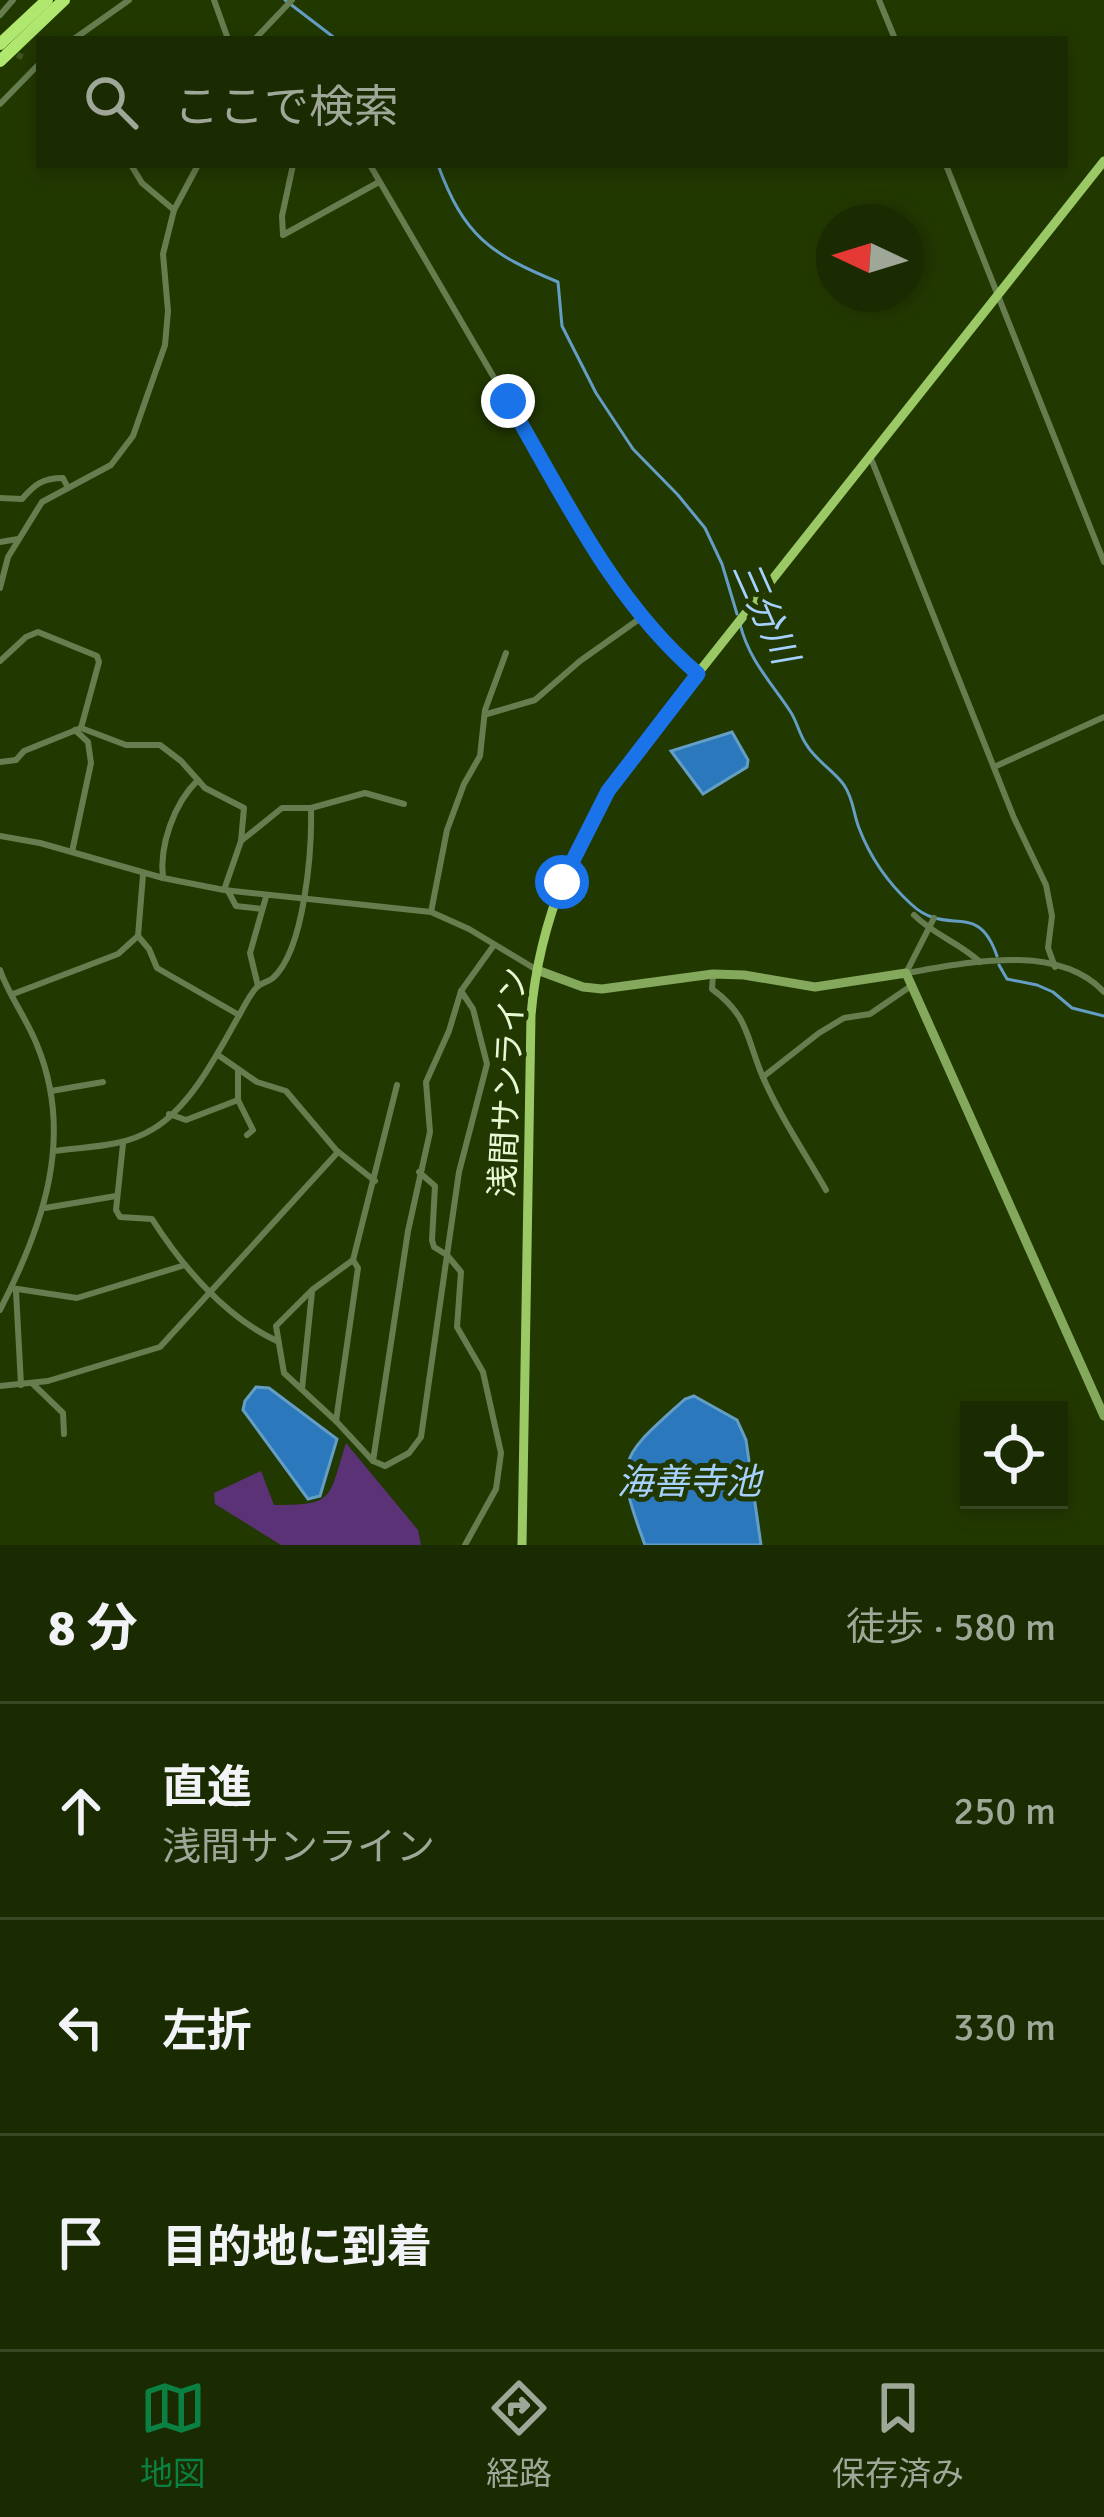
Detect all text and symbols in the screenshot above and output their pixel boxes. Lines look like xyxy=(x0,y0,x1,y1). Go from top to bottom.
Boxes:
search box xyxy=(36,36,1068,168)
icon: search xyxy=(78,69,144,135)
text: ここで検索 xyxy=(174,80,399,135)
north arrow xyxy=(816,204,924,312)
route end xyxy=(481,374,535,428)
water label: 三分川 xyxy=(722,554,809,675)
route start xyxy=(535,855,589,909)
street label: 浅間サンライン xyxy=(482,966,535,1198)
map controls xyxy=(960,1401,1068,1509)
button: locate xyxy=(960,1401,1068,1509)
water label: 海善寺池 xyxy=(617,1460,764,1505)
text: 8 分 xyxy=(48,1597,138,1660)
text: 徒歩 · 580 m xyxy=(846,1603,1056,1651)
text: 直進 xyxy=(162,1760,252,1815)
icon: ahead xyxy=(48,1778,114,1844)
text: 250 m xyxy=(953,1787,1056,1835)
text: 浅間サンライン xyxy=(162,1823,435,1871)
icon: left xyxy=(48,1994,114,2060)
text: 330 m xyxy=(953,2003,1056,2051)
text: 左折 xyxy=(162,2004,252,2059)
icon: arrive xyxy=(48,2210,114,2276)
text: 目的地に到着 xyxy=(162,2220,432,2275)
tab: 地図 xyxy=(140,2375,206,2495)
tab: 経路 xyxy=(486,2375,552,2495)
tab: 保存済み xyxy=(832,2375,964,2495)

